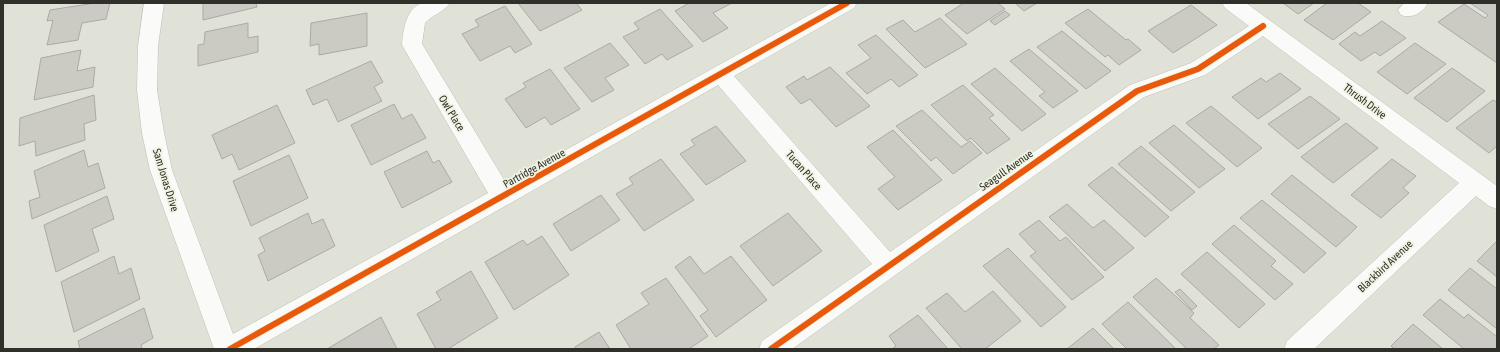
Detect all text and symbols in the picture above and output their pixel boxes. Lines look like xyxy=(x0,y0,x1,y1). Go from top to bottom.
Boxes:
street label: Thrush Drive xyxy=(1341,81,1389,121)
street label: Owl Place xyxy=(437,93,467,133)
street label: Partridge Avenue xyxy=(501,146,567,190)
street label: Sam Jonas Drive xyxy=(151,147,181,213)
street label: Seagull Avenue xyxy=(977,147,1035,193)
street label: Tucan Place xyxy=(784,148,824,192)
street label: Blackbird Avenue xyxy=(1355,238,1415,294)

